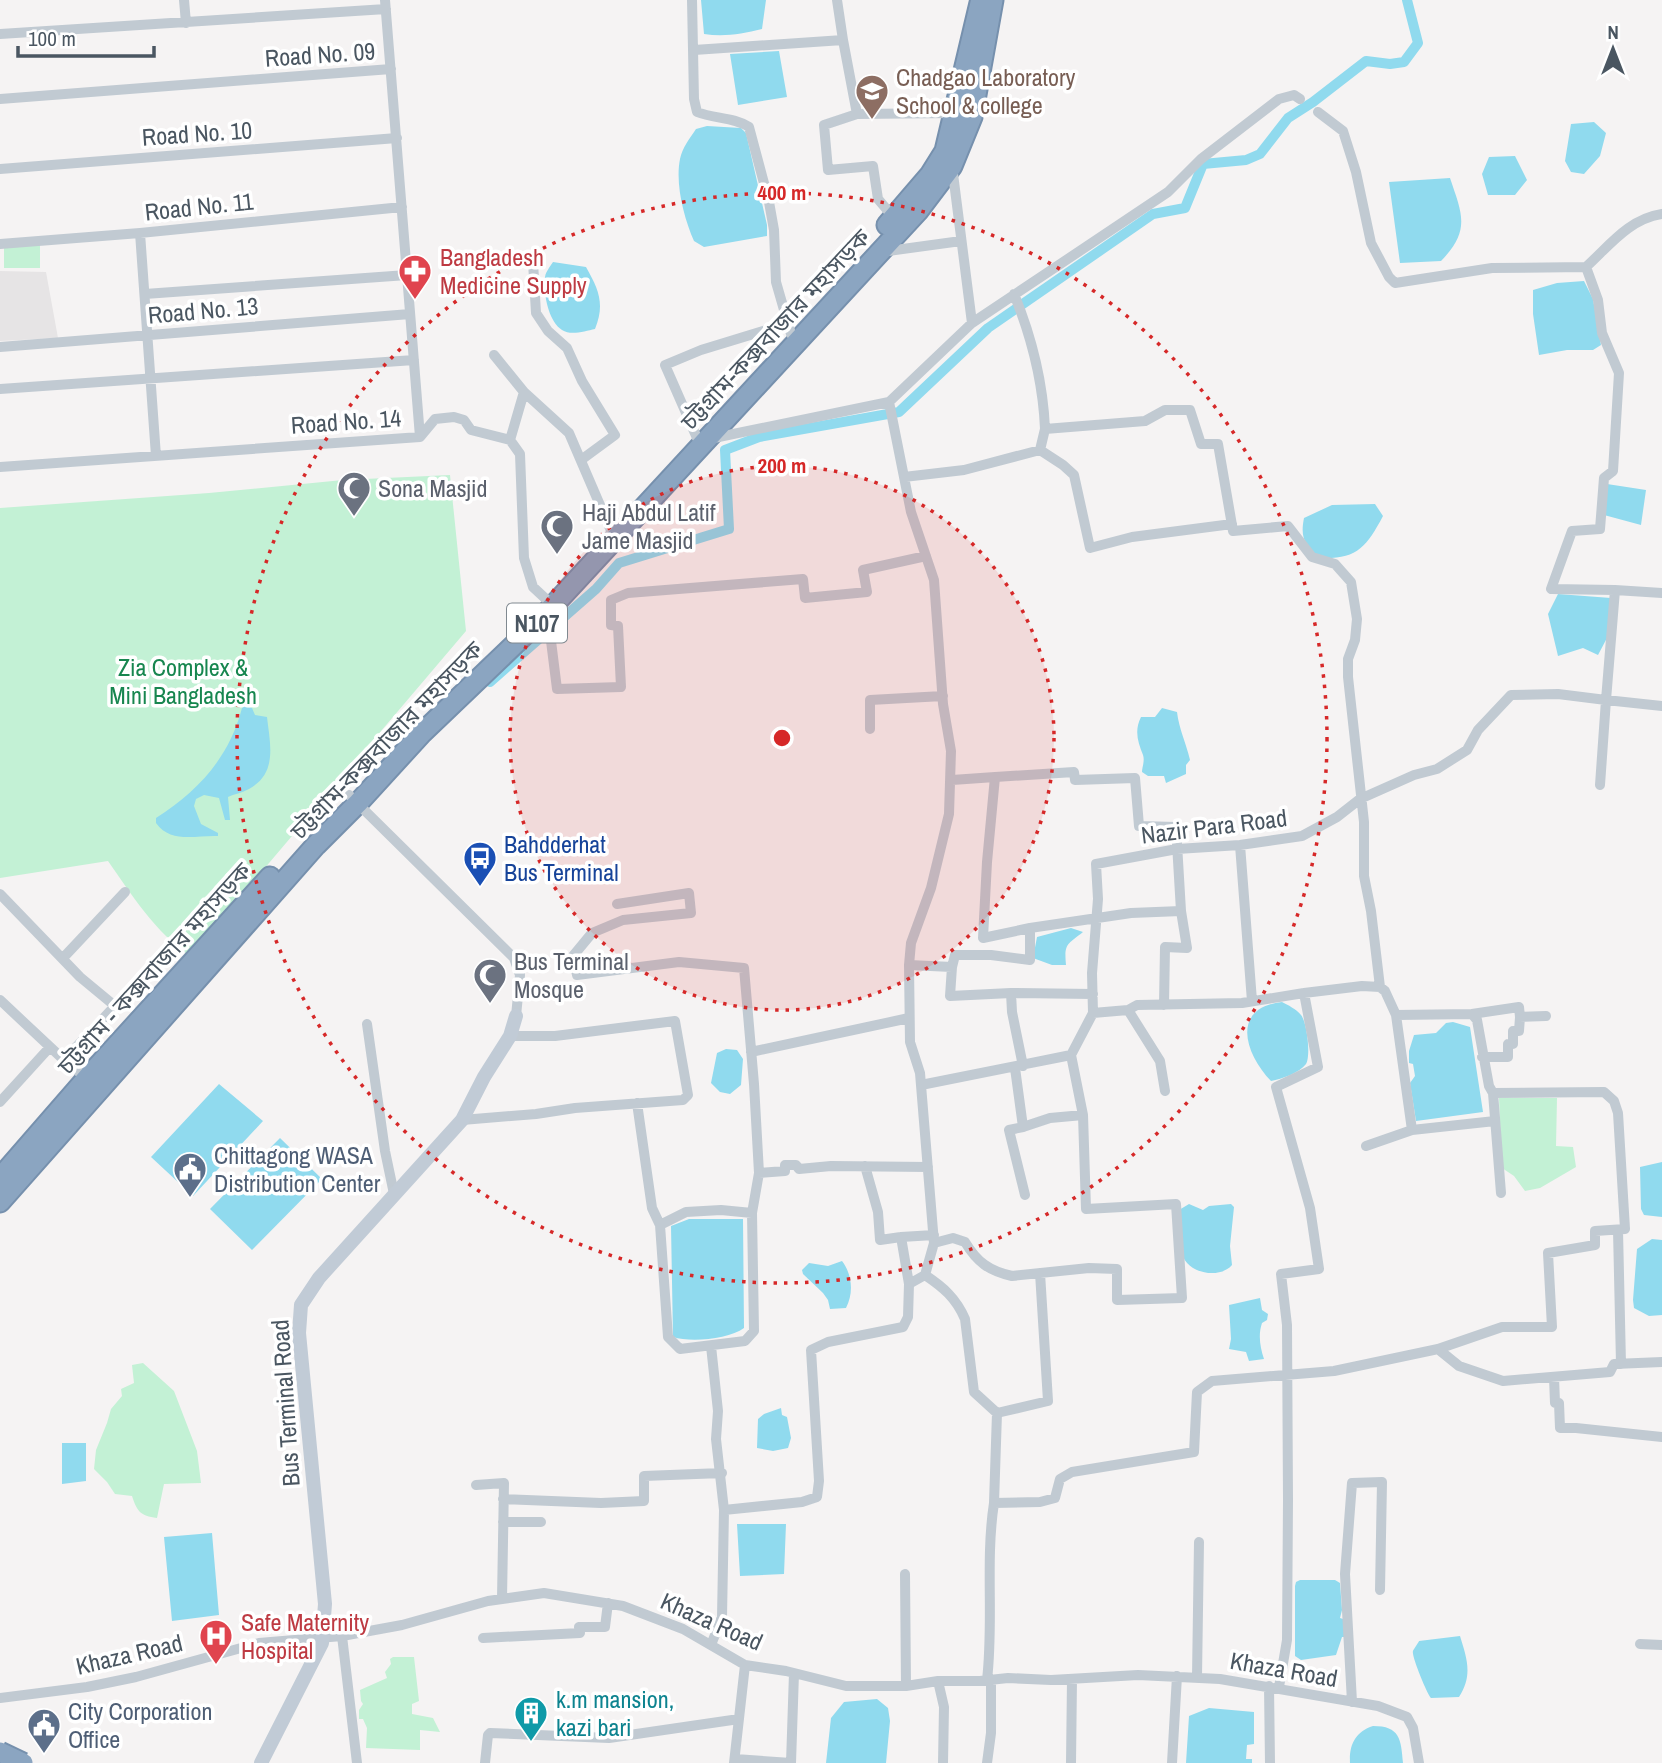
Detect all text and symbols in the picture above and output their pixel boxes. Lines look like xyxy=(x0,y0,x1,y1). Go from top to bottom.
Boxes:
scale bar xyxy=(18,14,154,58)
north arrow xyxy=(1578,14,1648,84)
text: N xyxy=(1607,19,1619,45)
text: 100 m xyxy=(28,24,76,53)
street label: Road No. 09 xyxy=(264,34,376,74)
place label: Chadgao Laboratory School & college xyxy=(896,61,1076,121)
school or university icon: Chadgao Laboratory School & college xyxy=(853,72,891,121)
street label: Road No. 10 xyxy=(141,113,253,153)
text: 400 m xyxy=(758,178,806,207)
street label: Road No. 11 xyxy=(143,184,255,228)
street label: চট্টগ্রাম-কক্সবাজার মহাসড়ক xyxy=(672,221,877,437)
place label: Bangladesh Medicine Supply xyxy=(440,241,587,301)
pharmacy icon: Bangladesh Medicine Supply xyxy=(396,252,434,301)
street label: Road No. 13 xyxy=(147,289,259,331)
street label: Road No. 14 xyxy=(290,401,402,441)
text: 200 m xyxy=(758,451,806,480)
mosque icon: Sona Masjid xyxy=(335,469,373,518)
place label: Sona Masjid xyxy=(378,472,487,504)
place label: Haji Abdul Latif Jame Masjid xyxy=(582,496,716,556)
mosque icon: Haji Abdul Latif Jame Masjid xyxy=(538,507,576,556)
road number: N107 xyxy=(507,604,567,642)
street label: চট্টগ্রাম-কক্সবাজার মহাসড়ক xyxy=(282,633,490,847)
park label: Zia Complex & Mini Bangladesh xyxy=(109,651,257,711)
centre of rings xyxy=(770,726,794,750)
street label: Nazir Para Road xyxy=(1139,801,1289,851)
place label: Bahdderhat Bus Terminal xyxy=(504,828,619,888)
bus stop icon: Bahdderhat Bus Terminal xyxy=(461,839,499,888)
street label: চট্টগ্রাম - কক্সবাজার মহাসড়ক xyxy=(49,855,258,1082)
place label: Bus Terminal Mosque xyxy=(514,945,629,1005)
mosque icon: Bus Terminal Mosque xyxy=(471,956,509,1005)
place label: Chittagong WASA Distribution Center xyxy=(214,1139,381,1199)
public building icon: Chittagong WASA Distribution Center xyxy=(171,1150,209,1199)
street label: Bus Terminal Road xyxy=(263,1319,307,1487)
street label: Khaza Road xyxy=(656,1584,768,1658)
place label: Safe Maternity Hospital xyxy=(241,1606,369,1666)
hospital icon: Safe Maternity Hospital xyxy=(197,1617,235,1666)
street label: Khaza Road xyxy=(73,1626,185,1682)
street label: Khaza Road xyxy=(1228,1644,1340,1694)
place label: k.m mansion, kazi bari xyxy=(556,1683,674,1743)
building icon: k.m mansion, kazi bari xyxy=(512,1694,550,1743)
place label: City Corporation Office xyxy=(68,1695,212,1755)
public building icon: City Corporation Office xyxy=(25,1706,63,1755)

